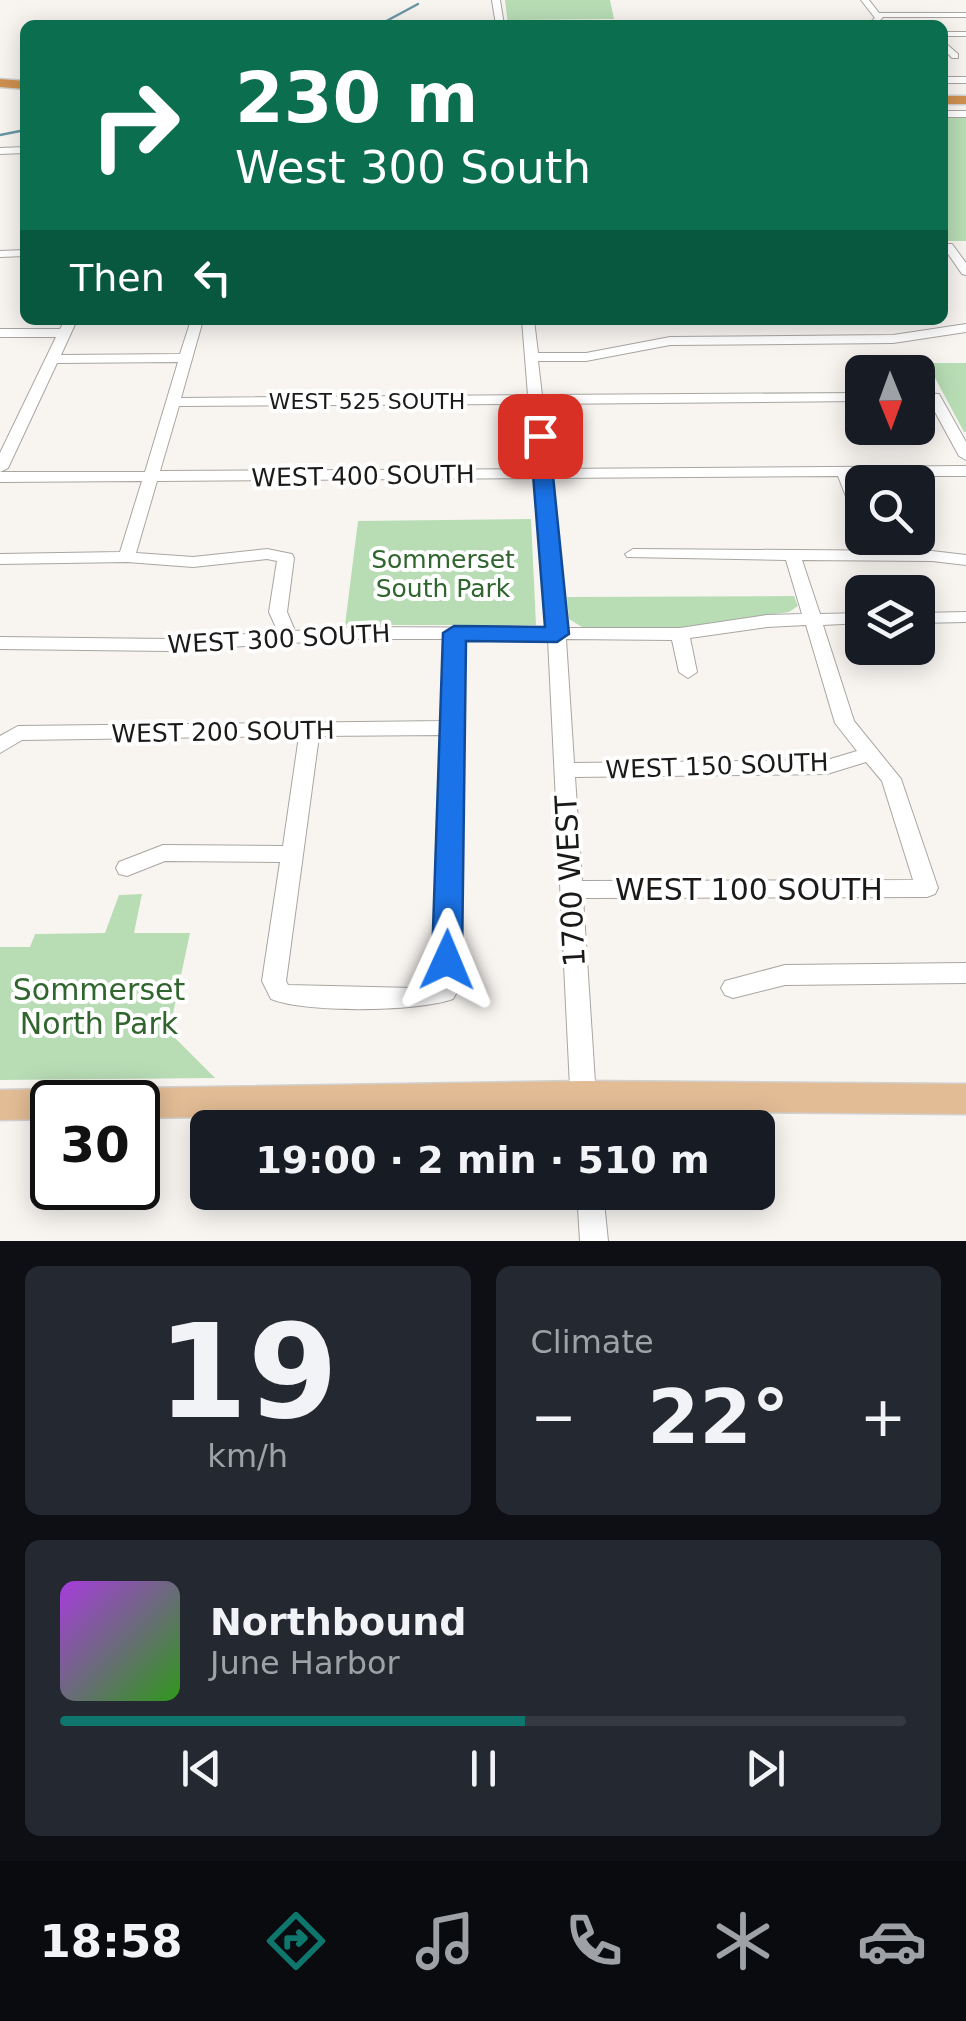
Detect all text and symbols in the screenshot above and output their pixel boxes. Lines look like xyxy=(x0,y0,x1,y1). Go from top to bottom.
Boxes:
text: 230 m xyxy=(235,57,478,139)
icon: right xyxy=(70,60,200,190)
text: West 300 South xyxy=(235,141,591,194)
icon: left xyxy=(185,250,240,305)
text: Then xyxy=(70,256,165,300)
north arrow xyxy=(845,355,935,445)
map controls xyxy=(845,355,935,665)
street label: WEST 525 SOUTH xyxy=(269,389,465,414)
pin xyxy=(498,394,583,479)
icon: arrive xyxy=(513,409,568,464)
street label: WEST 400 SOUTH xyxy=(251,460,475,492)
button: search xyxy=(845,465,935,555)
park label: Sommerset South Park xyxy=(371,545,515,603)
button: layers xyxy=(845,575,935,665)
street label: WEST 300 SOUTH xyxy=(167,619,391,659)
street label: WEST 200 SOUTH xyxy=(111,716,335,748)
street label: WEST 150 SOUTH xyxy=(605,748,829,784)
street label: 1700 WEST xyxy=(548,794,592,968)
street label: WEST 100 SOUTH xyxy=(615,872,883,907)
position arrow xyxy=(395,908,499,1012)
park label: Sommerset North Park xyxy=(13,972,185,1041)
speed limit sign: 30 xyxy=(30,1080,160,1210)
text: 19:00 · 2 min · 510 m xyxy=(255,1138,710,1182)
text: 19 xyxy=(157,1296,338,1448)
text: Climate xyxy=(531,1323,654,1361)
text: 22° xyxy=(647,1373,789,1461)
text: − xyxy=(531,1385,577,1449)
text: + xyxy=(860,1385,906,1449)
text: km/h xyxy=(207,1437,288,1475)
text: Northbound xyxy=(210,1600,466,1644)
text: June Harbor xyxy=(210,1644,400,1682)
icon: previous xyxy=(174,1741,229,1796)
icon: pause xyxy=(456,1741,511,1796)
icon: next xyxy=(738,1741,793,1796)
icon: directions xyxy=(261,1906,331,1976)
icon: music xyxy=(410,1906,480,1976)
icon: phone xyxy=(559,1906,629,1976)
icon: climate xyxy=(708,1906,778,1976)
icon: car xyxy=(857,1906,927,1976)
text: 18:58 xyxy=(39,1915,183,1968)

